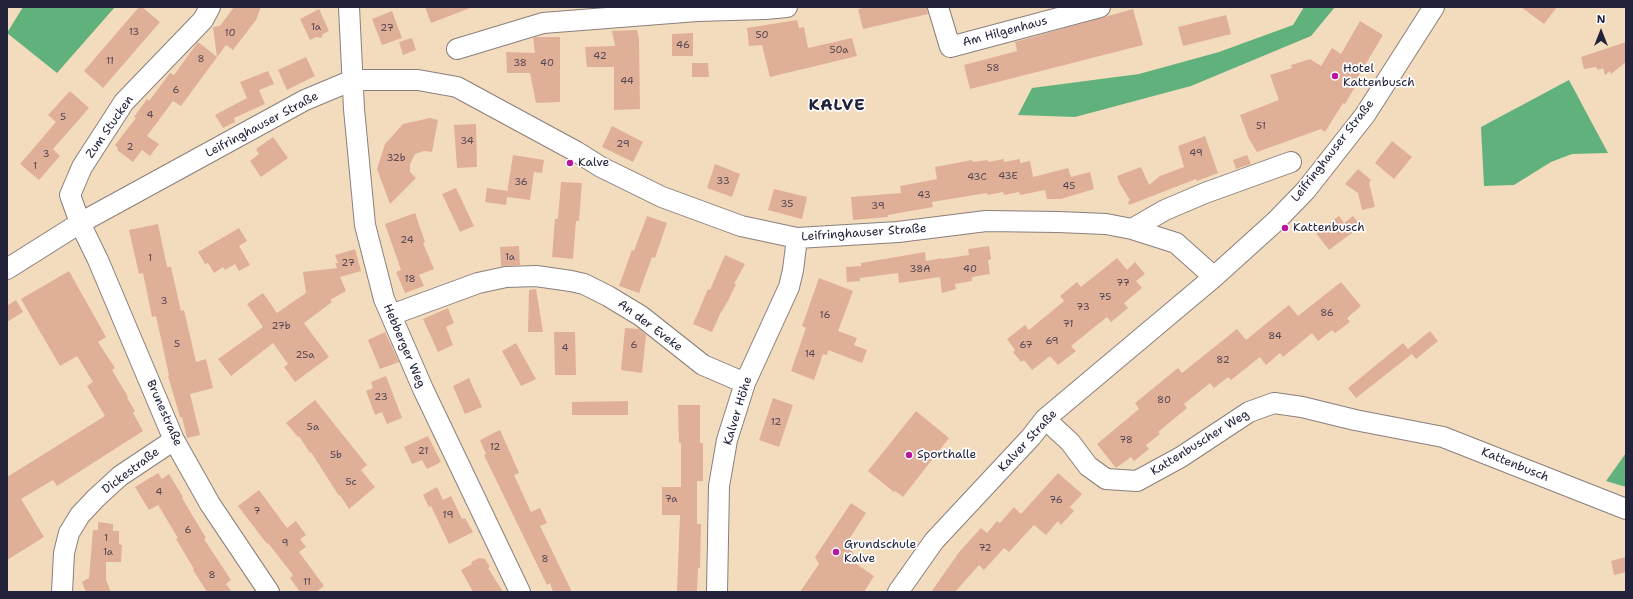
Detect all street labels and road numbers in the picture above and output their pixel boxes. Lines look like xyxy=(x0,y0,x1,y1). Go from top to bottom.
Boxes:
street label: Am Hilgenhaus xyxy=(961,14,1049,50)
street label: Leifringhauser Straße xyxy=(203,89,321,161)
street label: Zum Stucken xyxy=(83,93,137,161)
street label: Leifringhauser Straße xyxy=(1289,97,1377,205)
street label: Leifringhauser Straße xyxy=(801,221,927,245)
street label: An der Eveke xyxy=(615,297,685,355)
street label: Hebberger Weg xyxy=(380,302,428,390)
street label: Kalver Höhe xyxy=(721,375,755,447)
street label: Brunestraße xyxy=(143,378,185,448)
street label: Kalver Straße xyxy=(996,407,1060,475)
street label: Kattenbuscher Weg xyxy=(1148,407,1252,479)
street label: Dickestraße xyxy=(100,445,162,497)
street label: Kattenbusch xyxy=(1479,445,1551,485)

